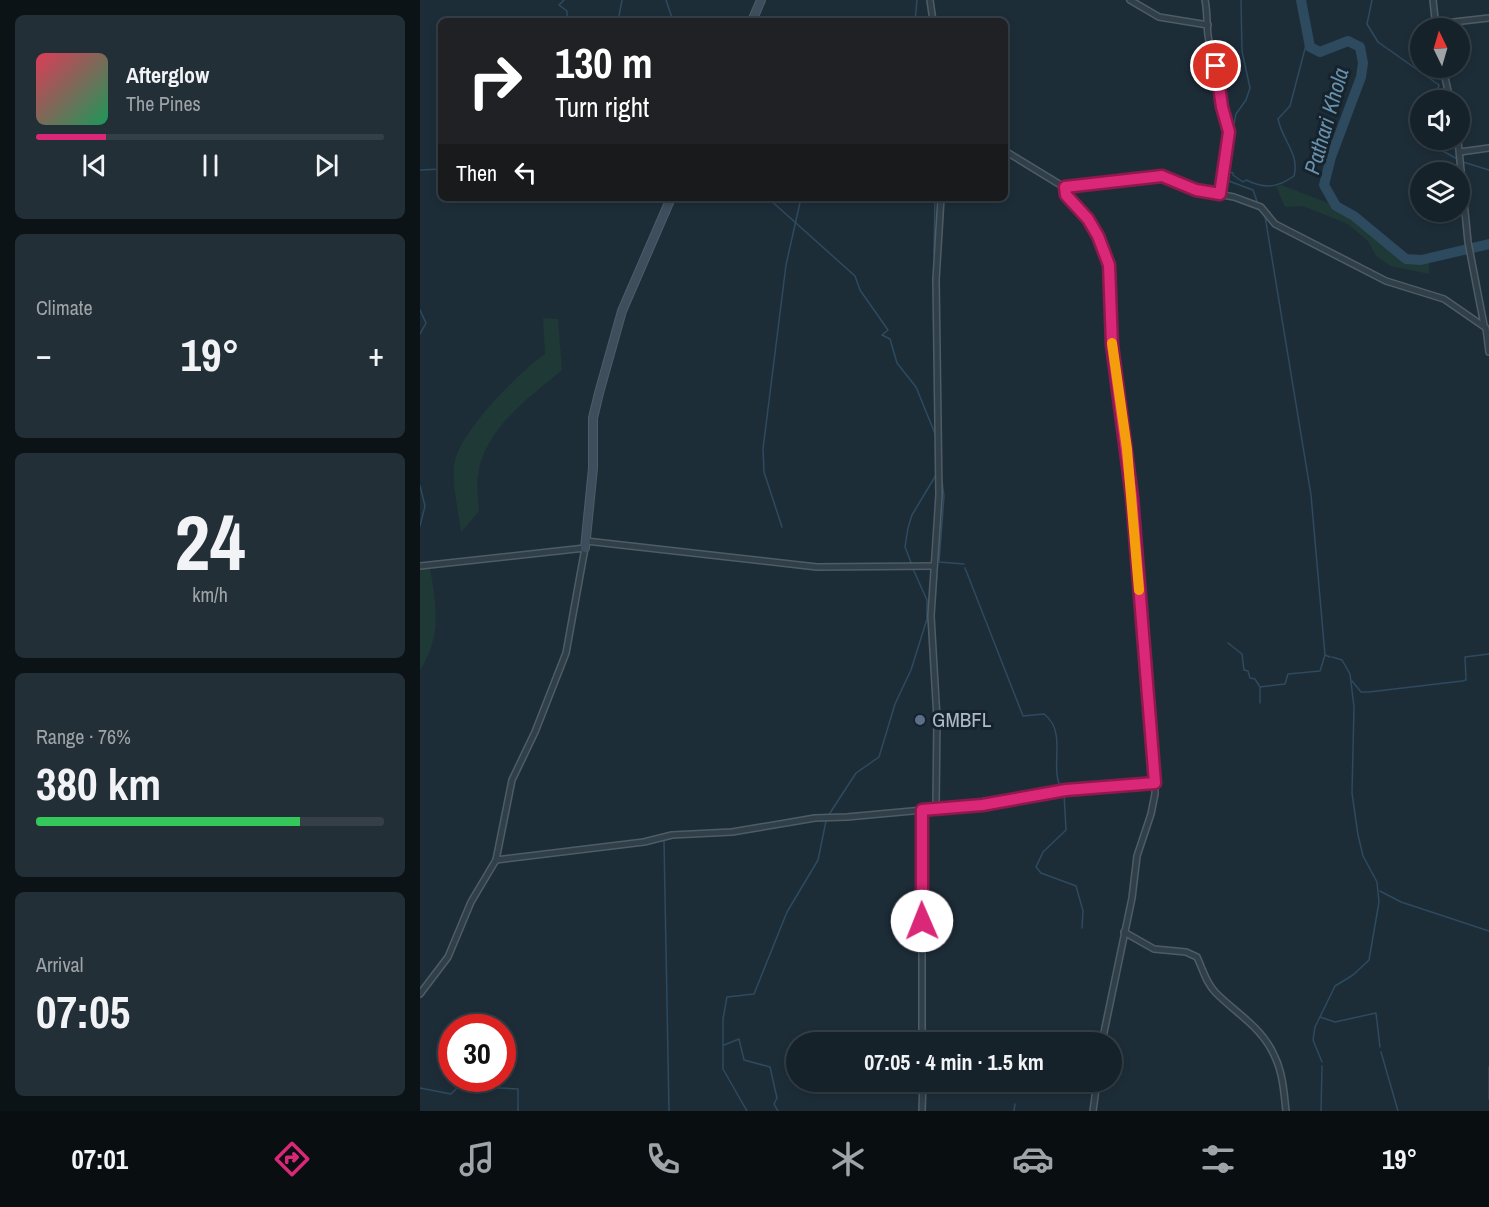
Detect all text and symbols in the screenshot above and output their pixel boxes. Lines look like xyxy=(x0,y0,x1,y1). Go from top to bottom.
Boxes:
north arrow xyxy=(1410,18,1470,78)
map controls xyxy=(1410,18,1470,222)
text: 130 m xyxy=(555,35,653,91)
pin xyxy=(1190,40,1241,91)
icon: right xyxy=(456,42,534,120)
icon: arrive xyxy=(1199,49,1232,82)
text: Afterglow xyxy=(126,60,209,90)
water label: Pathari Khola xyxy=(1297,64,1355,178)
text: Turn right xyxy=(555,89,649,125)
text: The Pines xyxy=(126,90,201,117)
button: sound xyxy=(1410,90,1470,150)
icon: previous xyxy=(78,149,111,182)
icon: pause xyxy=(194,149,227,182)
icon: next xyxy=(310,149,343,182)
icon: left xyxy=(509,156,542,189)
text: Then xyxy=(456,158,497,188)
button: layers xyxy=(1410,162,1470,222)
text: Climate xyxy=(36,294,93,321)
text: 19° xyxy=(180,324,240,385)
text: − xyxy=(36,332,52,376)
text: + xyxy=(368,332,384,376)
text: 24 xyxy=(174,489,246,594)
text: km/h xyxy=(192,581,228,608)
place label: GMBFL xyxy=(932,705,992,734)
marker: GMBFL xyxy=(913,713,927,727)
text: Range · 76% xyxy=(36,723,131,750)
text: 380 km xyxy=(36,753,161,814)
position arrow xyxy=(890,889,954,953)
text: Arrival xyxy=(36,951,83,978)
text: 07:05 xyxy=(36,981,130,1042)
speed limit sign: 30 xyxy=(438,1014,516,1092)
text: 07:05 · 4 min · 1.5 km xyxy=(864,1047,1044,1077)
icon: directions xyxy=(271,1138,313,1180)
icon: music xyxy=(456,1138,498,1180)
icon: phone xyxy=(642,1138,684,1180)
icon: climate xyxy=(827,1138,869,1180)
icon: car xyxy=(1012,1138,1054,1180)
icon: filters xyxy=(1197,1138,1239,1180)
text: 07:01 xyxy=(72,1141,128,1177)
text: 19° xyxy=(1382,1141,1417,1177)

